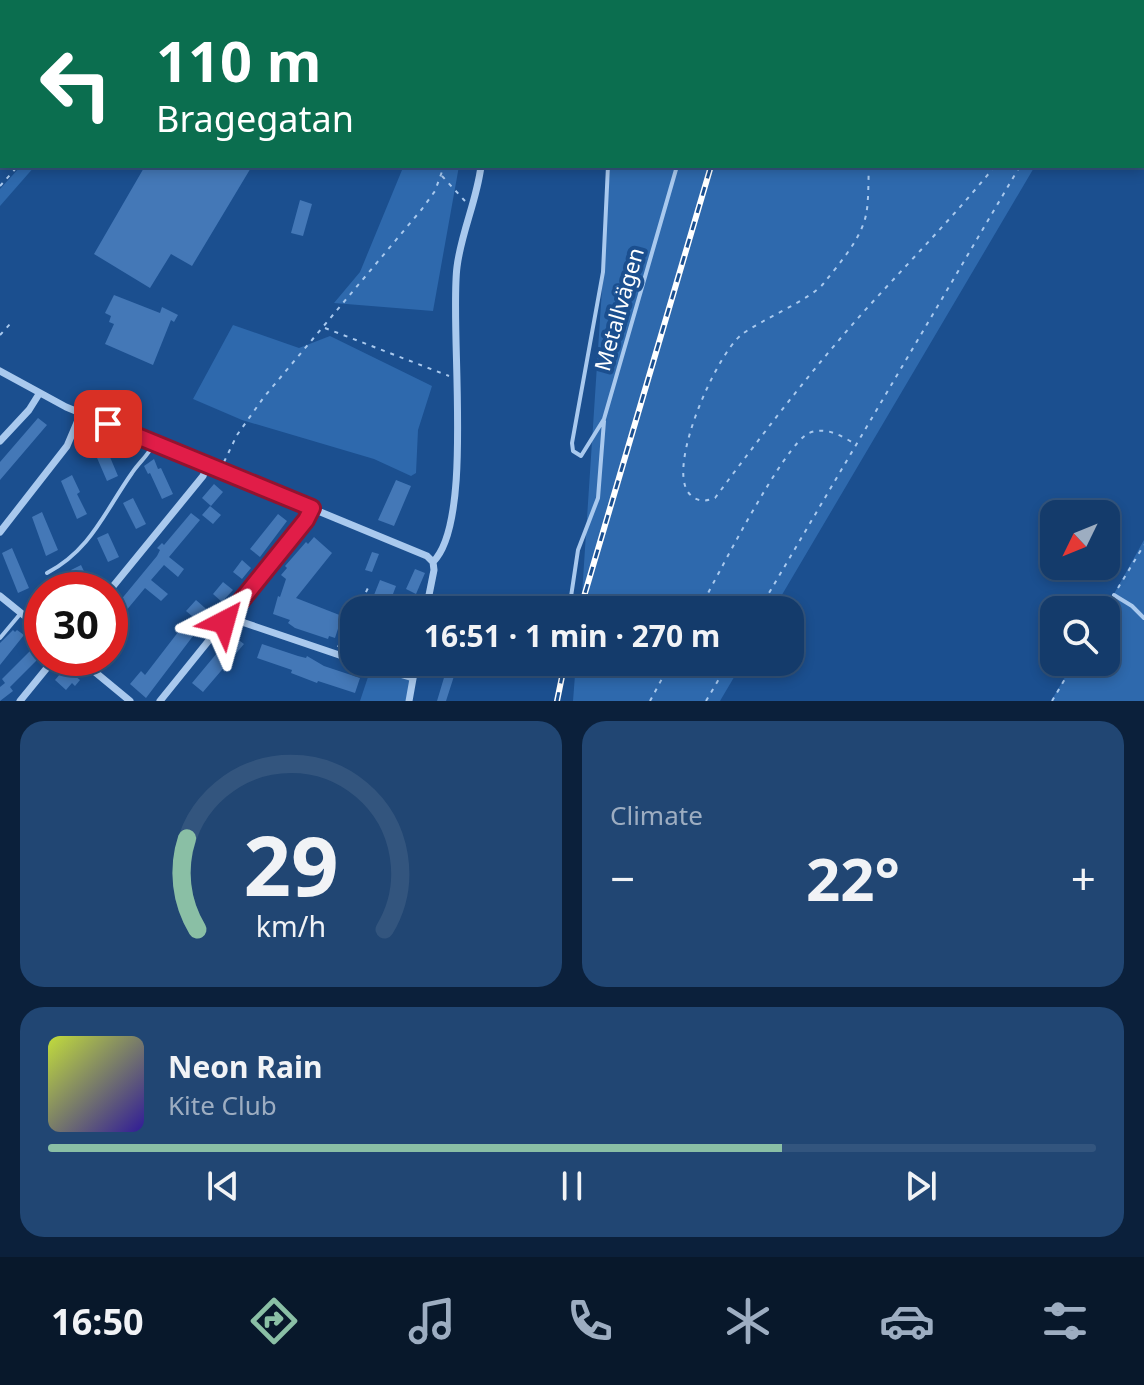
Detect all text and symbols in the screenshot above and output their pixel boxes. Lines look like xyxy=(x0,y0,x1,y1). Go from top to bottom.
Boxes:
text: 110 m xyxy=(156,22,321,98)
icon: left xyxy=(24,32,128,136)
text: Bragegatan xyxy=(156,94,354,143)
street label: Metallvägen xyxy=(586,244,650,374)
pin xyxy=(74,390,142,458)
icon: arrive xyxy=(86,402,130,446)
north arrow xyxy=(1040,500,1120,580)
map controls xyxy=(1040,500,1120,676)
speed limit sign: 30 xyxy=(24,572,128,676)
position arrow xyxy=(182,580,266,664)
button: search xyxy=(1040,596,1120,676)
text: 16:51 · 1 min · 270 m xyxy=(424,615,720,656)
text: Climate xyxy=(610,797,703,833)
text: 29 xyxy=(243,807,339,920)
text: 22° xyxy=(806,837,900,919)
text: − xyxy=(610,848,635,908)
text: + xyxy=(1071,848,1096,908)
text: km/h xyxy=(256,906,326,945)
text: Neon Rain xyxy=(168,1046,322,1087)
text: Kite Club xyxy=(168,1087,277,1123)
icon: previous xyxy=(201,1164,245,1208)
icon: pause xyxy=(550,1164,594,1208)
icon: next xyxy=(899,1164,943,1208)
icon: directions xyxy=(246,1293,302,1349)
icon: music xyxy=(404,1293,460,1349)
icon: phone xyxy=(562,1293,618,1349)
icon: climate xyxy=(720,1293,776,1349)
icon: car xyxy=(879,1293,935,1349)
icon: filters xyxy=(1037,1293,1093,1349)
text: 16:50 xyxy=(51,1297,144,1346)

